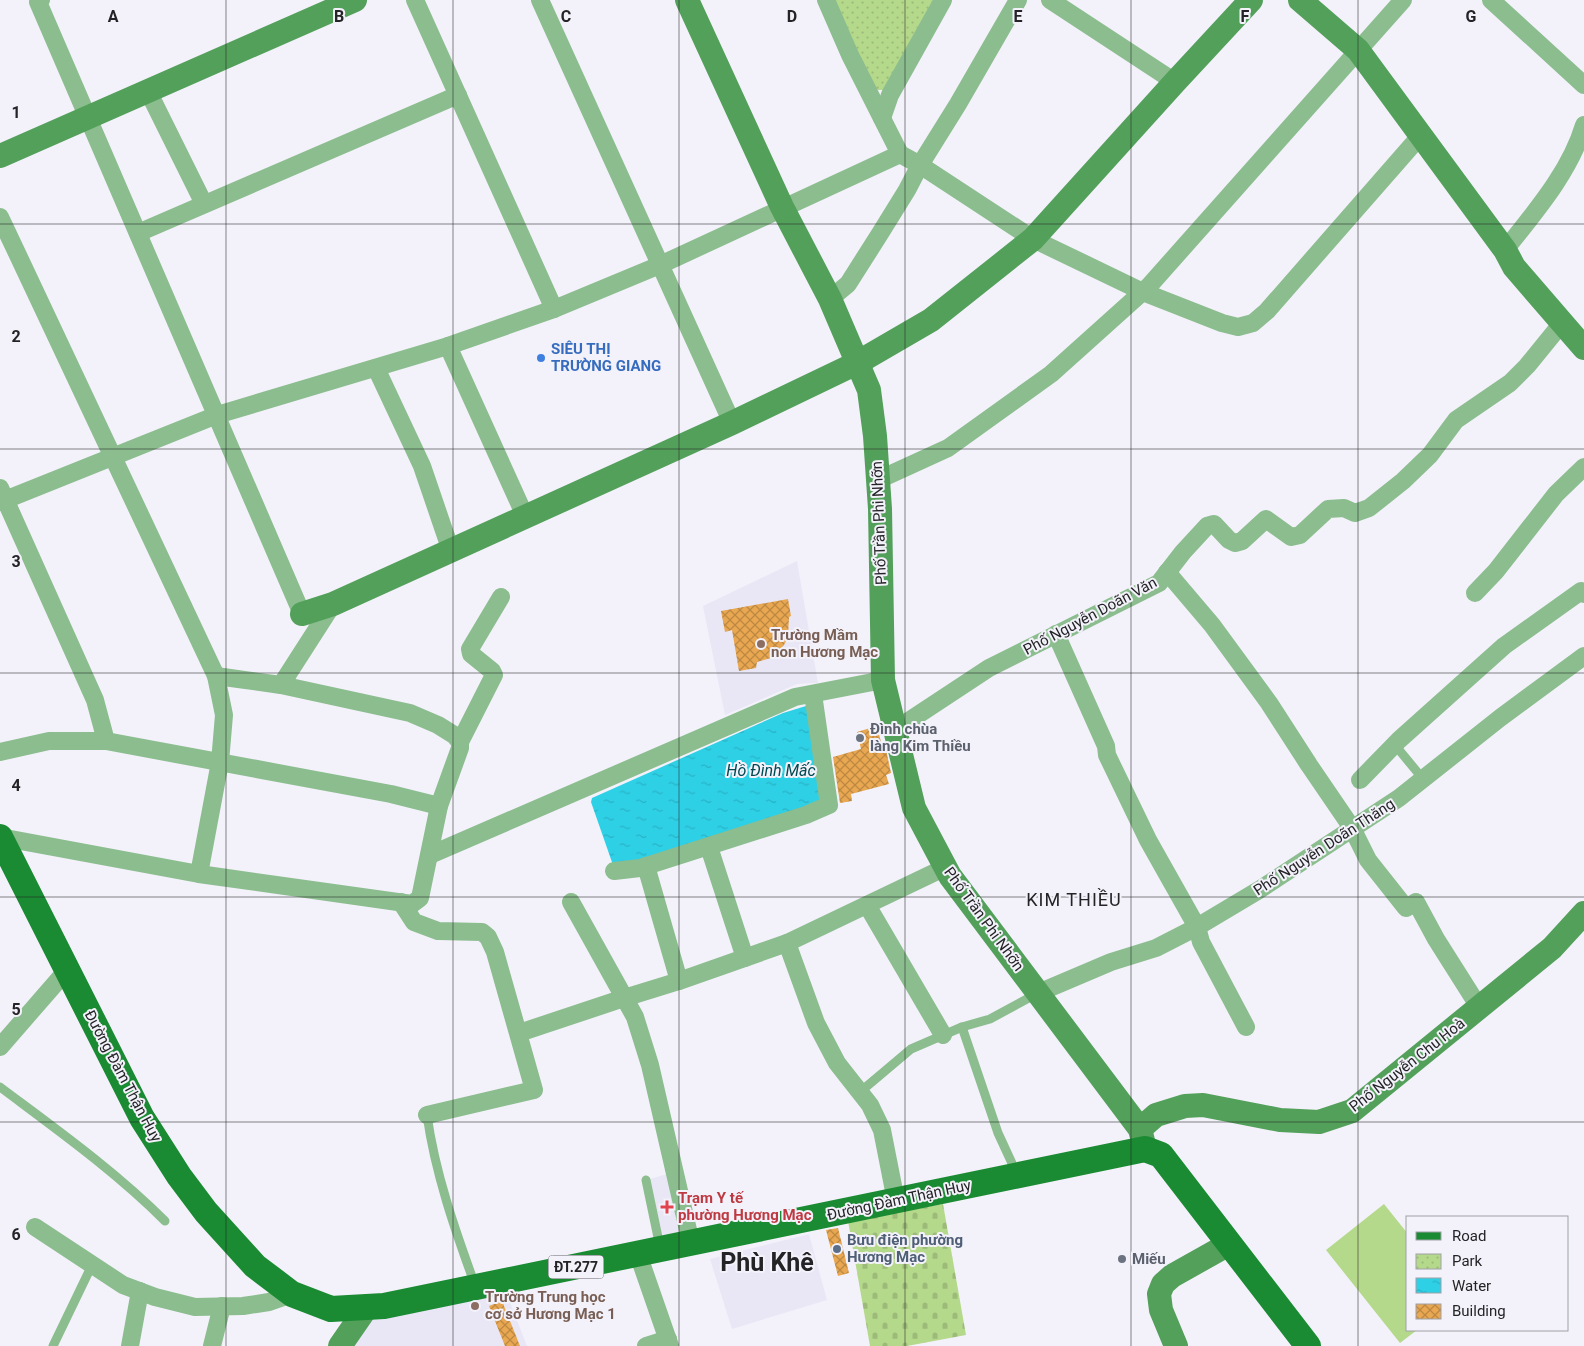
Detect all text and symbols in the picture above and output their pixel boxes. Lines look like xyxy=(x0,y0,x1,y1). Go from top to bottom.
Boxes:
text: A xyxy=(108,7,119,26)
text: B xyxy=(334,7,344,26)
text: C xyxy=(561,7,571,26)
text: D xyxy=(787,7,797,26)
text: E xyxy=(1014,7,1023,26)
text: F xyxy=(1241,7,1250,26)
text: G xyxy=(1466,7,1477,26)
text: 1 xyxy=(11,103,21,122)
text: 2 xyxy=(11,327,21,346)
place label: SIÊU THỊ TRƯỜNG GIANG xyxy=(551,340,661,375)
marker: SIÊU THỊ TRƯỜNG GIANG xyxy=(535,352,547,364)
street label: Phố Trần Phi Nhỡn xyxy=(868,461,890,585)
text: 3 xyxy=(11,552,21,571)
street label: Phố Nguyễn Doãn Văn xyxy=(1020,573,1160,659)
place label: Trường Mầm non Hương Mạc xyxy=(771,626,878,661)
marker: Trường Mầm non Hương Mạc xyxy=(755,638,767,650)
place label: Đình chùa làng Kim Thiều xyxy=(870,720,971,755)
marker: Đình chùa làng Kim Thiều xyxy=(854,732,866,744)
water label: Hồ Đình Mấc xyxy=(726,761,816,780)
text: 4 xyxy=(11,776,21,795)
street label: Phố Nguyễn Doãn Thăng xyxy=(1250,795,1398,899)
street label: Phố Trần Phi Nhỡn xyxy=(940,864,1028,974)
district label: KIM THIỀU xyxy=(1026,888,1122,910)
text: 5 xyxy=(11,1000,21,1019)
street label: Đường Đàm Thận Huy xyxy=(81,1007,165,1145)
street label: Phố Nguyễn Chu Hoà xyxy=(1346,1014,1468,1116)
street label: Đường Đàm Thận Huy xyxy=(825,1176,973,1224)
place label: Trạm Y tế phường Hương Mạc xyxy=(678,1189,812,1224)
marker: Trạm Y tế phường Hương Mạc xyxy=(660,1200,674,1214)
legend xyxy=(1406,1216,1569,1331)
text: 6 xyxy=(11,1225,21,1244)
text: Road xyxy=(1452,1227,1486,1245)
place label: Bưu điện phường Hương Mạc xyxy=(847,1231,963,1266)
marker: Bưu điện phường Hương Mạc xyxy=(831,1243,843,1255)
district label: Phù Khê xyxy=(720,1248,814,1277)
place label: Miếu xyxy=(1132,1250,1166,1268)
text: Park xyxy=(1452,1252,1483,1270)
marker: Miếu xyxy=(1116,1253,1128,1265)
road number: ĐT.277 xyxy=(548,1256,604,1278)
text: Water xyxy=(1452,1277,1491,1295)
place label: Trường Trung học cơ sở Hương Mạc 1 xyxy=(485,1288,616,1323)
marker: Trường Trung học cơ sở Hương Mạc 1 xyxy=(469,1300,481,1312)
text: Building xyxy=(1452,1302,1506,1320)

